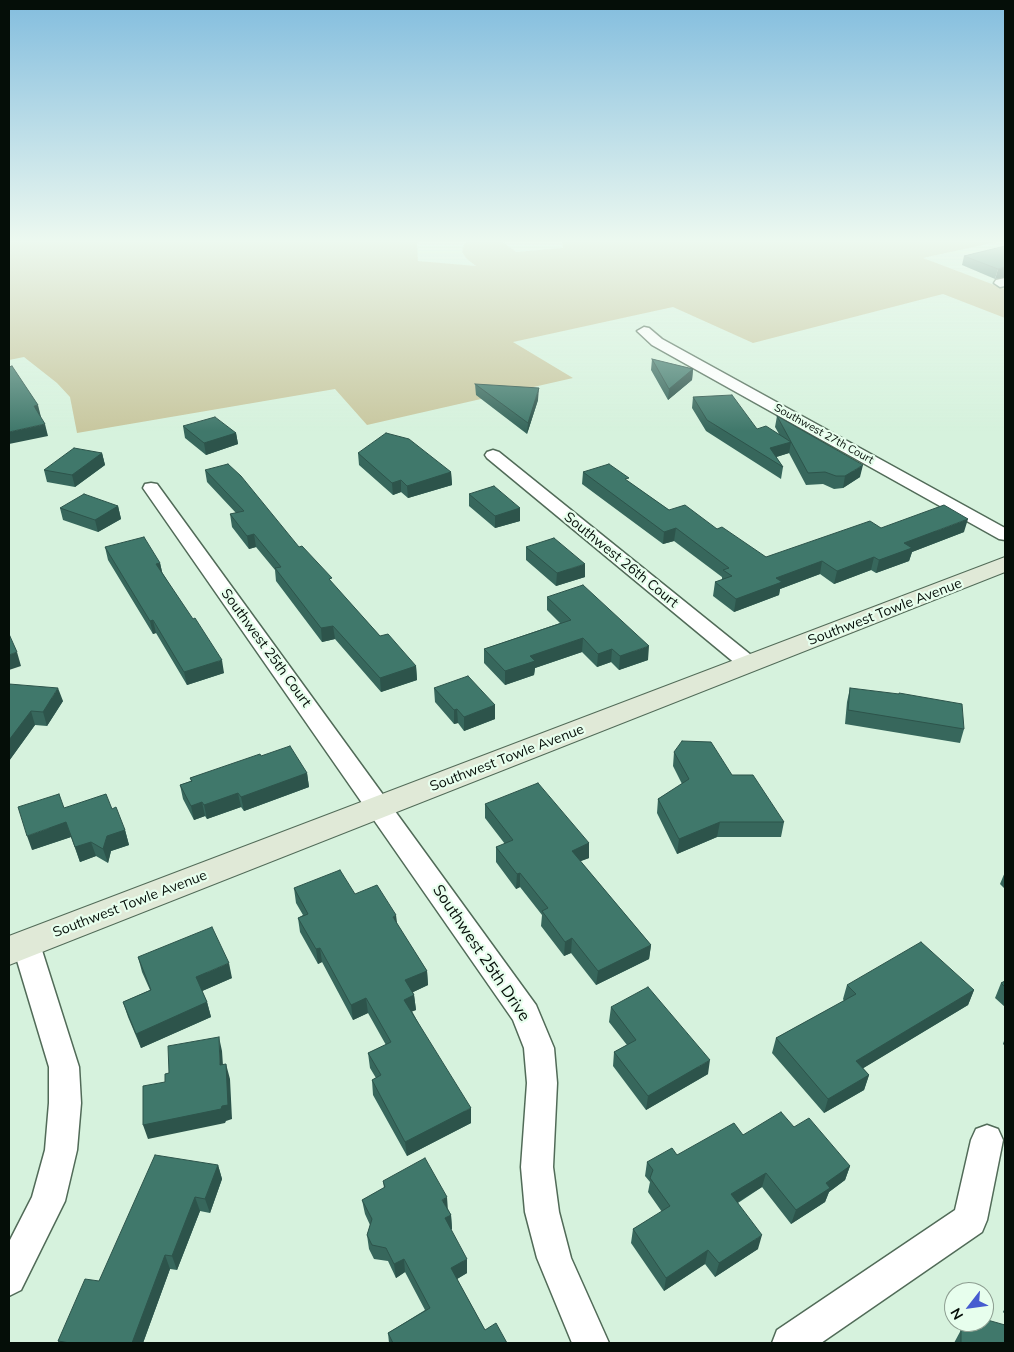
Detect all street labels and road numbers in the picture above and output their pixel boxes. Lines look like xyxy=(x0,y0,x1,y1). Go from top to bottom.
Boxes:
street label: Southwest 27th Court xyxy=(772,401,876,467)
street label: Southwest 26th Court xyxy=(561,509,681,611)
street label: Southwest Towle Avenue xyxy=(806,575,964,649)
street label: Southwest 25th Court xyxy=(217,586,315,710)
street label: Southwest Towle Avenue xyxy=(428,721,586,795)
street label: Southwest Towle Avenue xyxy=(51,867,209,941)
street label: Southwest 25th Drive xyxy=(428,881,534,1025)

